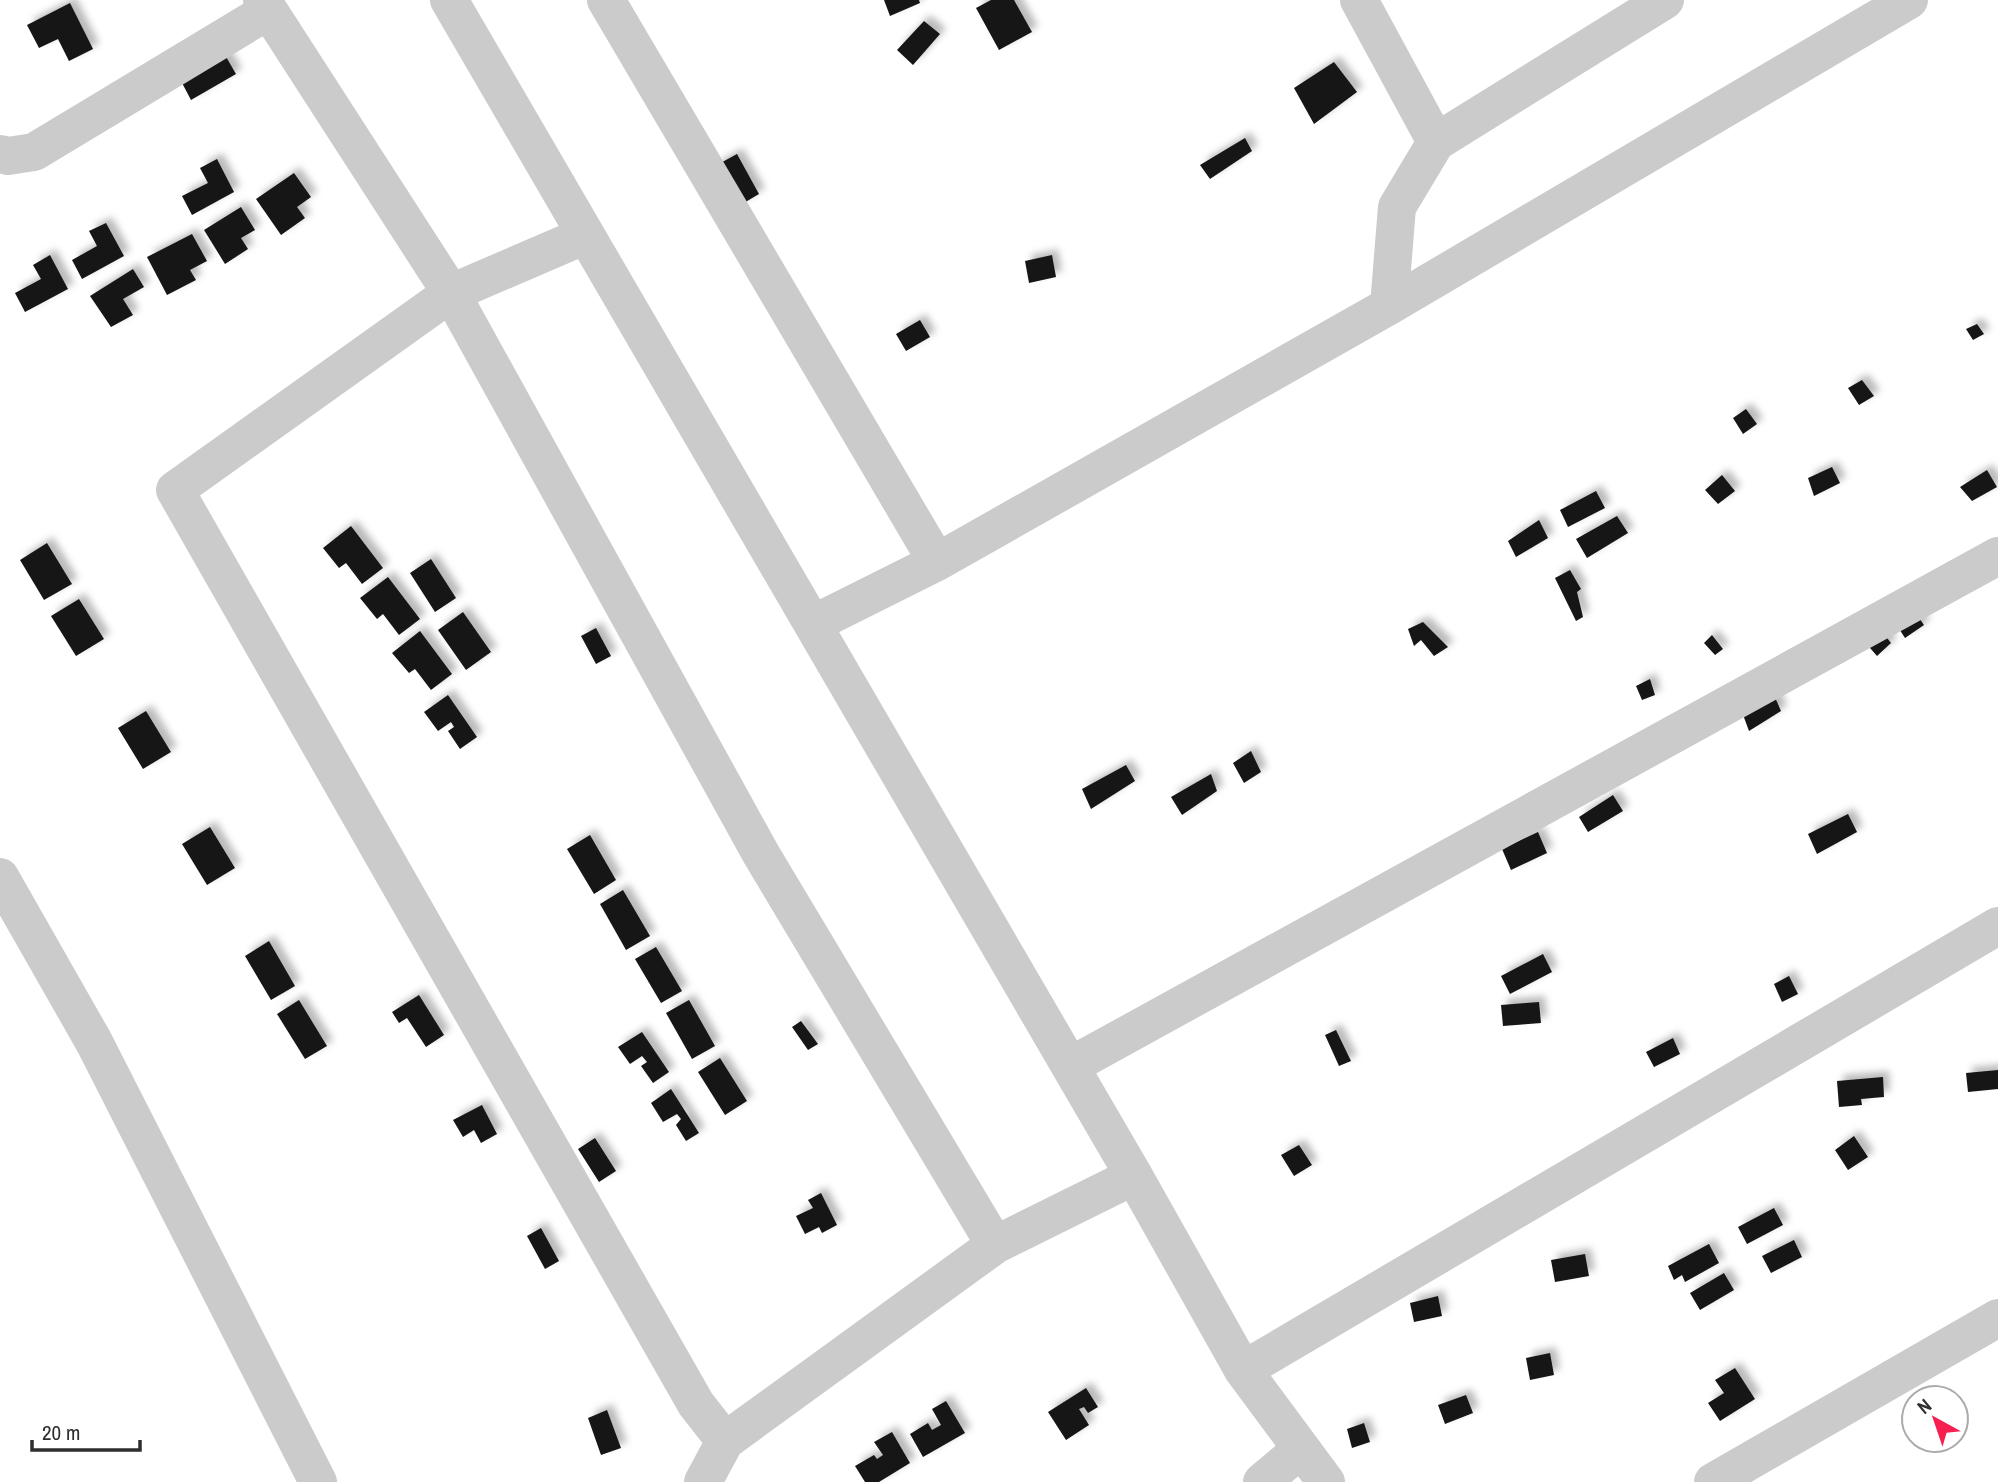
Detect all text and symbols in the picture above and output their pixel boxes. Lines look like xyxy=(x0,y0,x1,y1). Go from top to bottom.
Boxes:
north arrow xyxy=(1900,1384,1970,1454)
text: N xyxy=(1911,1392,1937,1420)
scale bar xyxy=(32,1408,140,1452)
text: 20 m xyxy=(42,1418,80,1447)

